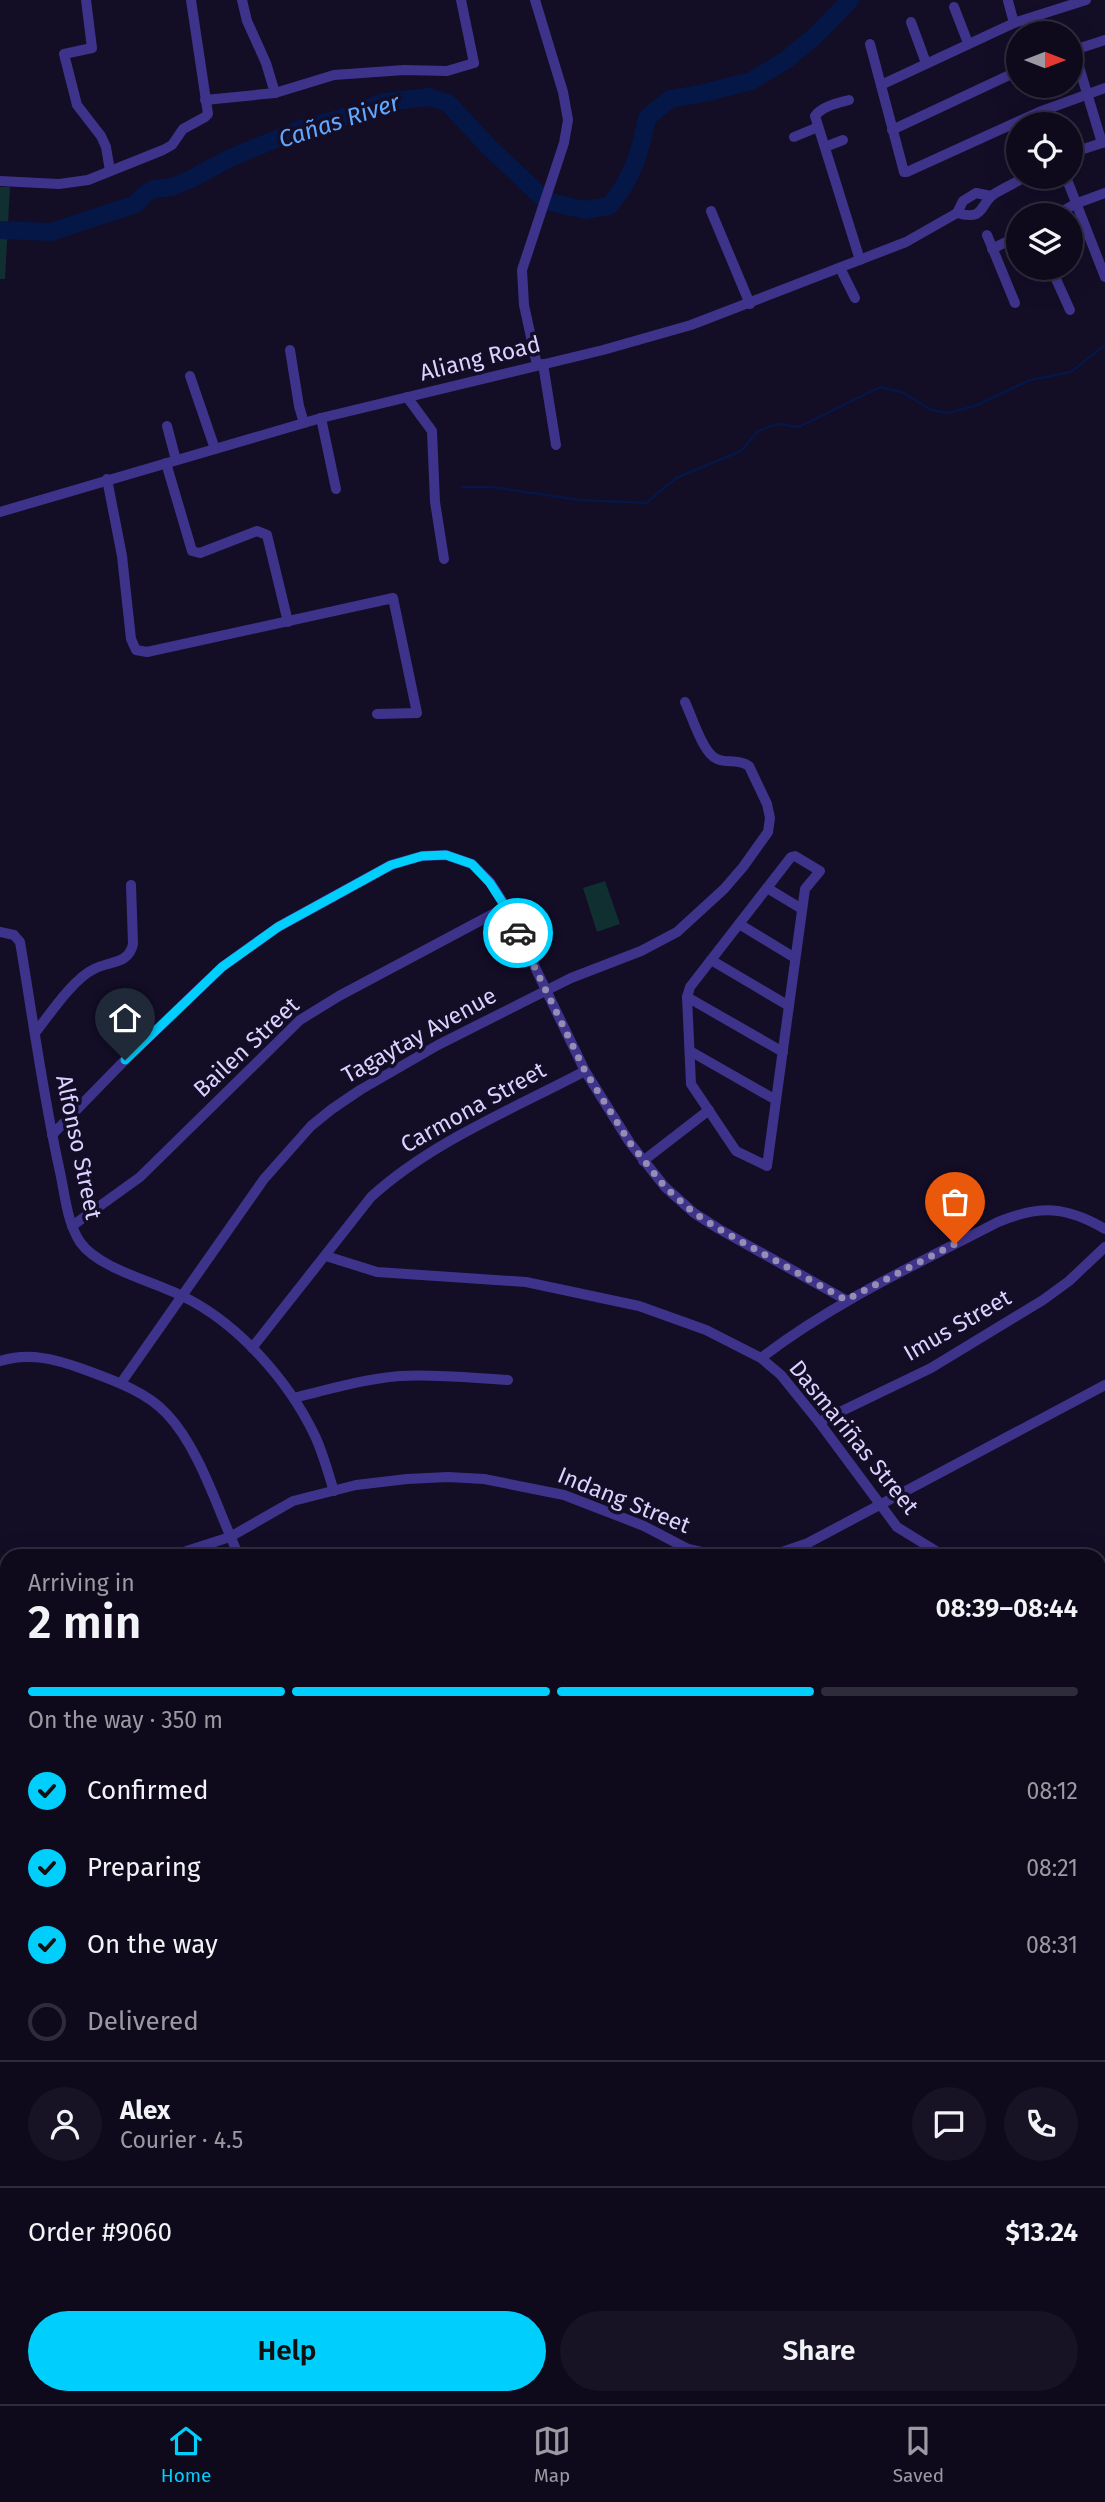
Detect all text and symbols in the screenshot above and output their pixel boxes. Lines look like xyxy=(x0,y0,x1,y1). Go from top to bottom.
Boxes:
north arrow xyxy=(1006,21,1083,98)
map controls xyxy=(1006,21,1083,280)
water label: Cañas River xyxy=(275,88,404,154)
button: locate xyxy=(1006,112,1083,189)
button: layers xyxy=(1006,203,1083,280)
street label: Aliang Road xyxy=(417,329,543,387)
courier xyxy=(483,898,553,968)
icon: car xyxy=(499,914,537,952)
street label: Tagaytay Avenue xyxy=(337,981,501,1089)
pin xyxy=(95,988,155,1060)
street label: Bailen Street xyxy=(187,991,305,1103)
icon: home xyxy=(106,999,144,1037)
street label: Carmona Street xyxy=(396,1055,551,1158)
street label: Alfonso Street xyxy=(50,1072,108,1222)
pin xyxy=(925,1172,985,1244)
icon: bag xyxy=(936,1183,974,1221)
street label: Imus Street xyxy=(898,1283,1016,1367)
street label: Dasmariñas Street xyxy=(783,1354,925,1520)
street label: Indang Street xyxy=(554,1461,695,1540)
text: Arriving in xyxy=(28,1569,135,1597)
text: 08:39–08:44 xyxy=(935,1593,1078,1624)
text: 2 min xyxy=(28,1595,141,1650)
text: On the way · 350 m xyxy=(28,1706,223,1734)
icon: check xyxy=(28,1772,66,1810)
text: Confirmed xyxy=(87,1775,208,1806)
text: 08:12 xyxy=(1027,1777,1078,1805)
icon: check xyxy=(28,1849,66,1887)
text: Preparing xyxy=(87,1852,200,1883)
text: 08:21 xyxy=(1026,1854,1078,1882)
icon: check xyxy=(28,1926,66,1964)
text: On the way xyxy=(87,1929,218,1960)
text: 08:31 xyxy=(1026,1931,1078,1959)
text: Delivered xyxy=(87,2006,199,2037)
button: person xyxy=(28,2087,102,2161)
button: chat xyxy=(912,2087,986,2161)
button: phone xyxy=(1004,2087,1078,2161)
text: Alex xyxy=(120,2095,170,2126)
text: Courier · 4.5 xyxy=(120,2126,243,2154)
text: Order #9060 xyxy=(28,2217,172,2248)
text: $13.24 xyxy=(1005,2217,1078,2248)
button: Help xyxy=(28,2311,546,2391)
button: Share xyxy=(560,2311,1078,2391)
tab: Home xyxy=(161,2422,211,2487)
tab: Map xyxy=(533,2422,571,2487)
tab: Saved xyxy=(893,2422,944,2487)

